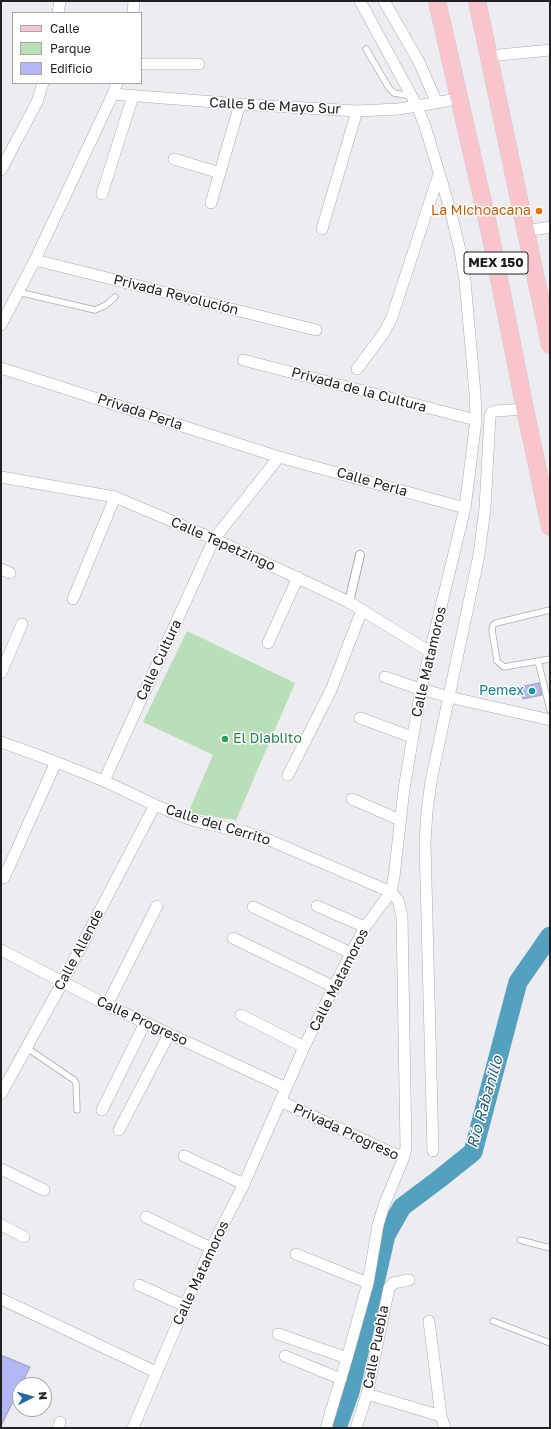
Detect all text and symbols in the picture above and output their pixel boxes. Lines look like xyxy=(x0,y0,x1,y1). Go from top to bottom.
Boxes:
legend xyxy=(12,12,142,84)
text: Calle xyxy=(50,21,79,36)
text: Parque xyxy=(50,41,91,56)
text: Edificio xyxy=(50,61,92,76)
street label: Calle 5 de Mayo Sur xyxy=(209,94,341,118)
place label: La Michoacana xyxy=(431,203,531,219)
marker: La Michoacana xyxy=(534,206,544,216)
road number: MEX 150 xyxy=(464,252,528,274)
street label: Privada Revolución xyxy=(112,271,240,319)
street label: Privada de la Cultura xyxy=(290,364,428,416)
street label: Privada Perla xyxy=(95,390,185,434)
street label: Calle Perla xyxy=(335,464,409,500)
street label: Calle Tepetzingo xyxy=(168,513,278,575)
street label: Calle Matamoros xyxy=(408,605,450,719)
street label: Calle Cultura xyxy=(133,617,185,703)
place label: Pemex xyxy=(479,683,524,699)
marker: Pemex xyxy=(527,686,537,696)
place label: El Diablito xyxy=(233,731,302,747)
marker: El Diablito xyxy=(220,734,230,744)
street label: Calle del Cerrito xyxy=(163,801,273,849)
street label: Calle Allende xyxy=(51,907,107,993)
street label: Calle Matamoros xyxy=(306,926,372,1034)
street label: Calle Progreso xyxy=(94,993,190,1049)
water label: Río Rabanillo xyxy=(463,1054,507,1150)
street label: Privada Progreso xyxy=(291,1100,401,1164)
street label: Calle Matamoros xyxy=(169,1218,233,1328)
street label: Calle Puebla xyxy=(360,1304,392,1390)
north arrow xyxy=(12,1377,52,1417)
text: N xyxy=(37,1391,50,1401)

